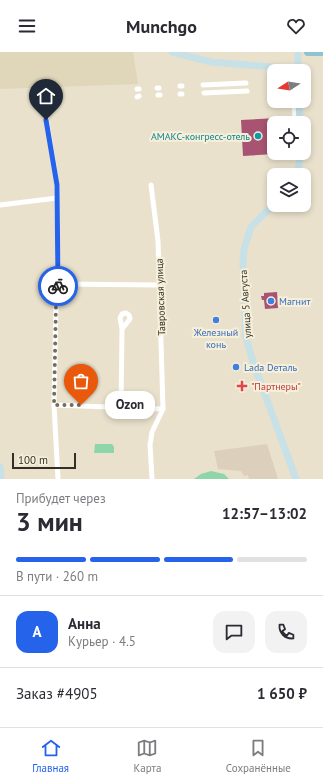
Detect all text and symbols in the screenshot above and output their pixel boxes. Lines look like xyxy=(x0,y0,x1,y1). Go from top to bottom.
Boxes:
icon: menu xyxy=(16,15,38,37)
text: Munchgo xyxy=(126,15,197,38)
icon: heart xyxy=(285,15,307,37)
north arrow xyxy=(267,64,311,108)
map controls xyxy=(267,64,311,212)
pin xyxy=(29,79,63,120)
icon: home xyxy=(35,85,57,107)
button: locate xyxy=(267,116,311,160)
place label: АМАКС-конгресс-отель xyxy=(151,130,250,143)
marker: АМАКС-конгресс-отель xyxy=(253,131,263,141)
button: layers xyxy=(267,168,311,212)
street label: Тавровская улица xyxy=(153,258,168,336)
courier xyxy=(38,266,78,306)
street label: улица 5 Августа xyxy=(237,269,254,339)
icon: bike xyxy=(47,275,69,297)
place label: Магнит xyxy=(279,295,310,308)
marker: Магнит xyxy=(266,296,276,306)
marker: Железный конь xyxy=(211,315,221,325)
place label: Железный конь xyxy=(193,326,238,351)
place label: Lada Dеталь xyxy=(244,361,298,374)
marker: Lada Dеталь xyxy=(231,362,241,372)
pin xyxy=(64,364,98,405)
icon: bag xyxy=(70,370,92,392)
marker: "Партнеры" xyxy=(236,380,248,392)
place label: "Партнеры" xyxy=(251,380,301,393)
callout: Ozon xyxy=(105,391,155,419)
text: Ozon xyxy=(116,396,144,413)
scale bar xyxy=(12,451,76,470)
text: 100 m xyxy=(18,453,48,467)
text: Прибудет через xyxy=(16,490,106,507)
text: 12:57–13:02 xyxy=(222,504,307,523)
text: 3 мин xyxy=(16,505,83,538)
text: В пути · 260 m xyxy=(16,568,98,585)
button: chat xyxy=(213,611,255,653)
button: phone xyxy=(265,611,307,653)
text: Анна xyxy=(68,614,101,633)
text: А xyxy=(32,622,42,641)
text: Курьер · 4.5 xyxy=(68,633,136,650)
text: Заказ #4905 xyxy=(16,684,98,703)
text: 1 650 ₽ xyxy=(257,684,307,703)
tab: Главная xyxy=(32,737,69,775)
tab: Карта xyxy=(134,737,161,775)
tab: Сохранённые xyxy=(226,737,291,775)

